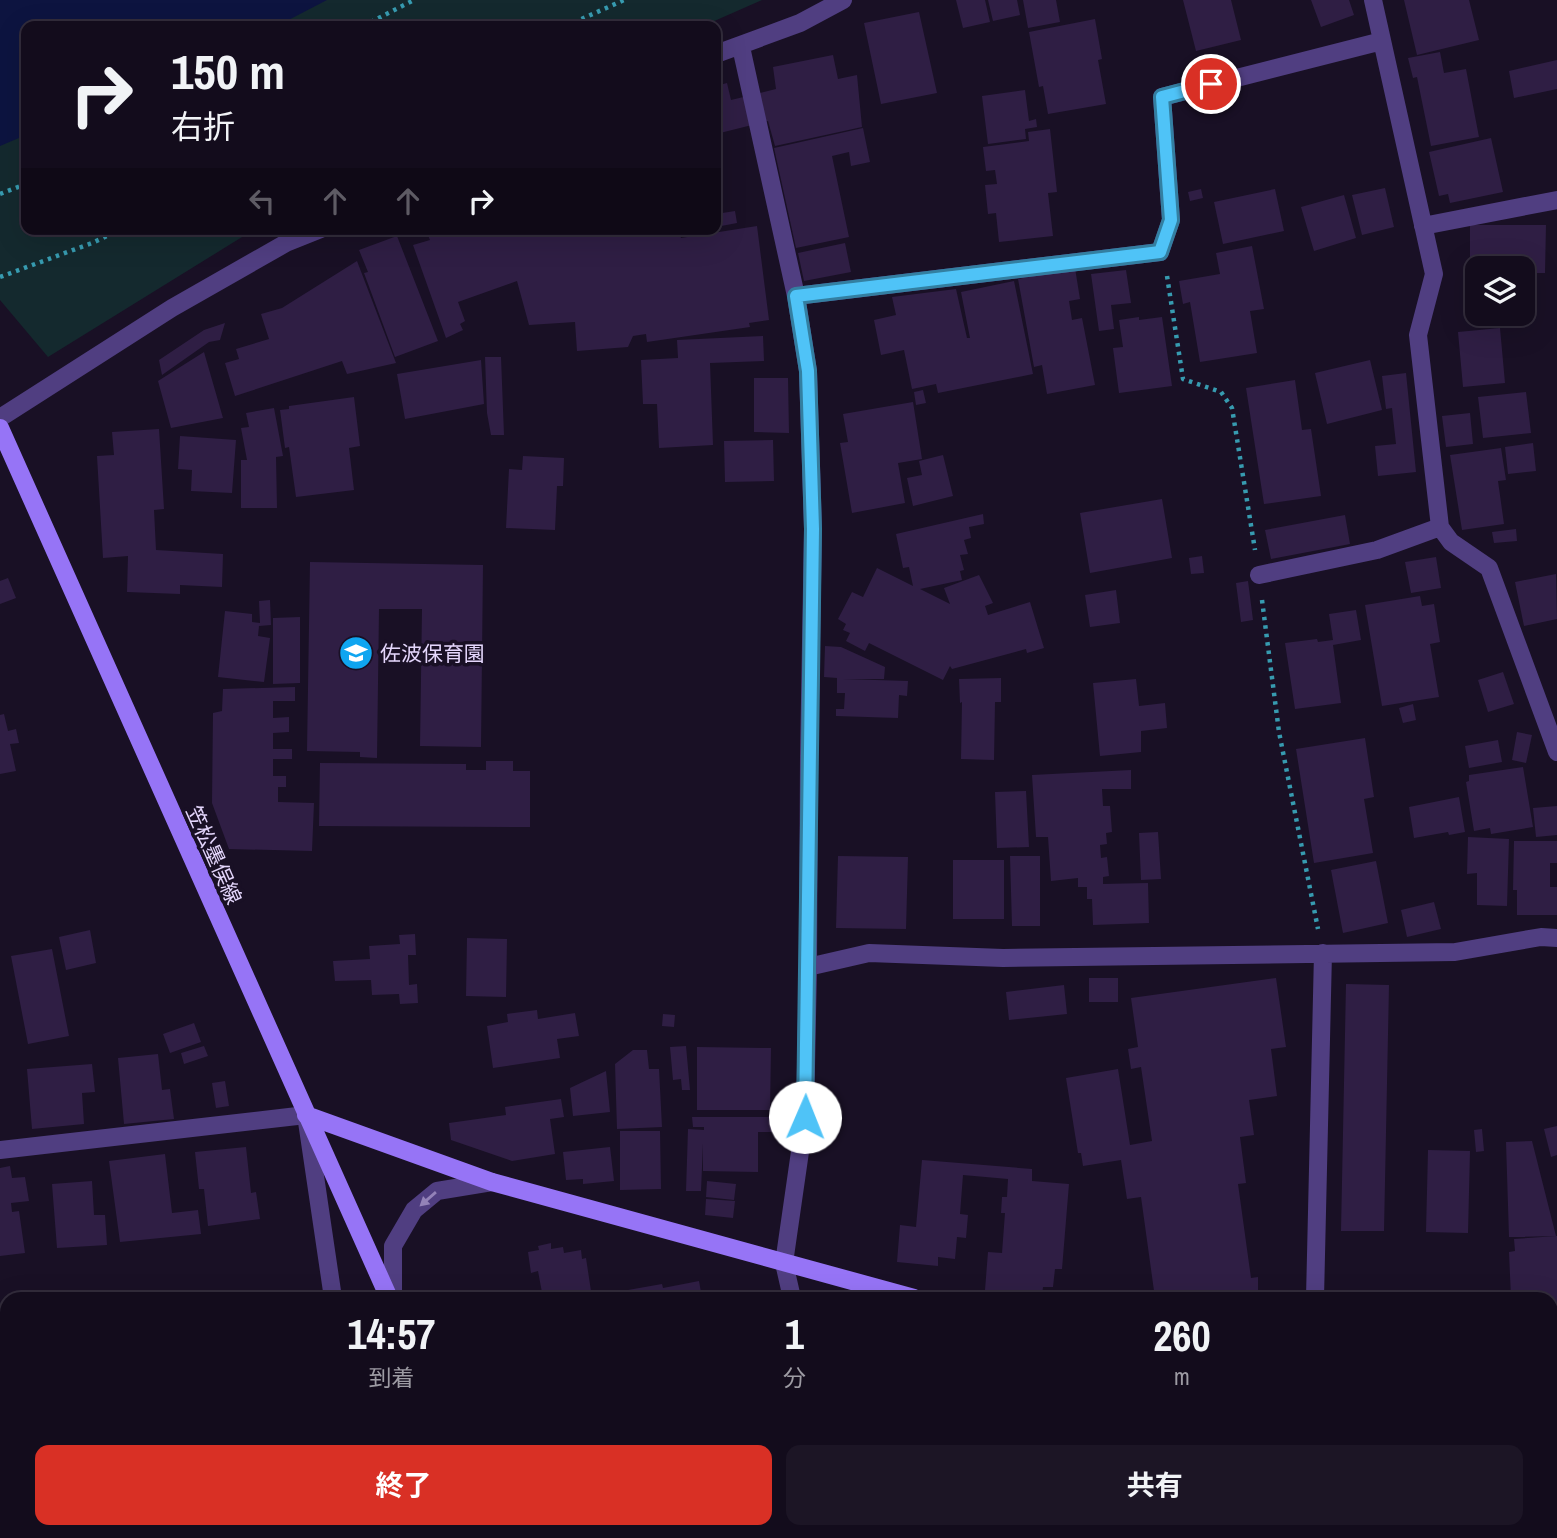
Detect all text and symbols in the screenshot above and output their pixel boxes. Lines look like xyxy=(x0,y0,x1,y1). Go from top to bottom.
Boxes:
text: 150 m xyxy=(171,38,285,104)
icon: right xyxy=(56,49,147,140)
pin xyxy=(1181,54,1241,114)
icon: arrive xyxy=(1192,65,1230,103)
text: 右折 xyxy=(171,105,235,148)
icon: left xyxy=(243,182,281,220)
icon: ahead xyxy=(316,182,354,220)
icon: ahead xyxy=(389,182,427,220)
icon: right xyxy=(462,182,500,220)
map controls xyxy=(1465,256,1535,326)
button: layers xyxy=(1465,256,1535,326)
school or university icon: 佐波保育園 xyxy=(337,634,375,672)
place label: 佐波保育園 xyxy=(380,639,485,668)
street label: 笠松墨俣線 xyxy=(179,801,249,909)
position arrow xyxy=(768,1080,842,1154)
one-way arrow xyxy=(419,1191,436,1206)
text: 14:57 xyxy=(347,1306,435,1362)
text: 1 xyxy=(785,1306,804,1362)
text: 260 xyxy=(1153,1308,1211,1364)
text: m xyxy=(1174,1361,1190,1392)
text: 到着 xyxy=(368,1362,414,1393)
text: 分 xyxy=(783,1362,806,1393)
button: 終了 xyxy=(35,1445,772,1525)
button: 共有 xyxy=(786,1445,1523,1525)

